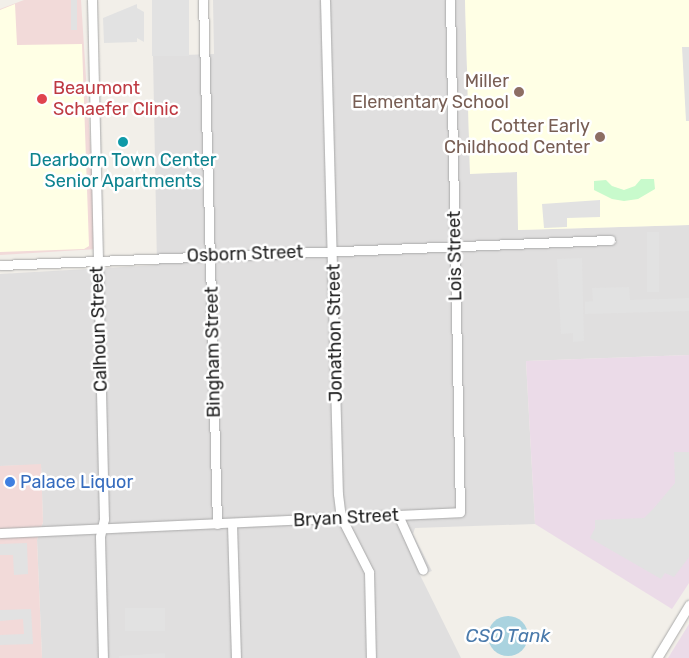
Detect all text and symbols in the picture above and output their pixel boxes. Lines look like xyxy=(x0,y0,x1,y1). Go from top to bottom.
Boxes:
place label: Miller Elementary School xyxy=(351,71,509,114)
place label: Beaumont Schaefer Clinic xyxy=(53,78,179,120)
marker: Miller Elementary School xyxy=(513,86,525,98)
marker: Beaumont Schaefer Clinic xyxy=(35,92,49,106)
place label: Cotter Early Childhood Center xyxy=(444,116,590,158)
marker: Cotter Early Childhood Center xyxy=(594,131,606,143)
marker: Dearborn Town Center Senior Apartments xyxy=(117,136,129,148)
place label: Dearborn Town Center Senior Apartments xyxy=(29,150,217,192)
street label: Lois Street xyxy=(443,211,467,301)
street label: Osborn Street xyxy=(186,241,304,267)
street label: Jonathon Street xyxy=(323,264,347,402)
street label: Calhoun Street xyxy=(86,266,112,392)
street label: Bingham Street xyxy=(201,286,225,418)
place label: Palace Liquor xyxy=(20,471,133,493)
marker: Palace Liquor xyxy=(4,476,16,488)
street label: Bryan Street xyxy=(293,504,399,532)
water label: CSO Tank xyxy=(465,625,551,647)

